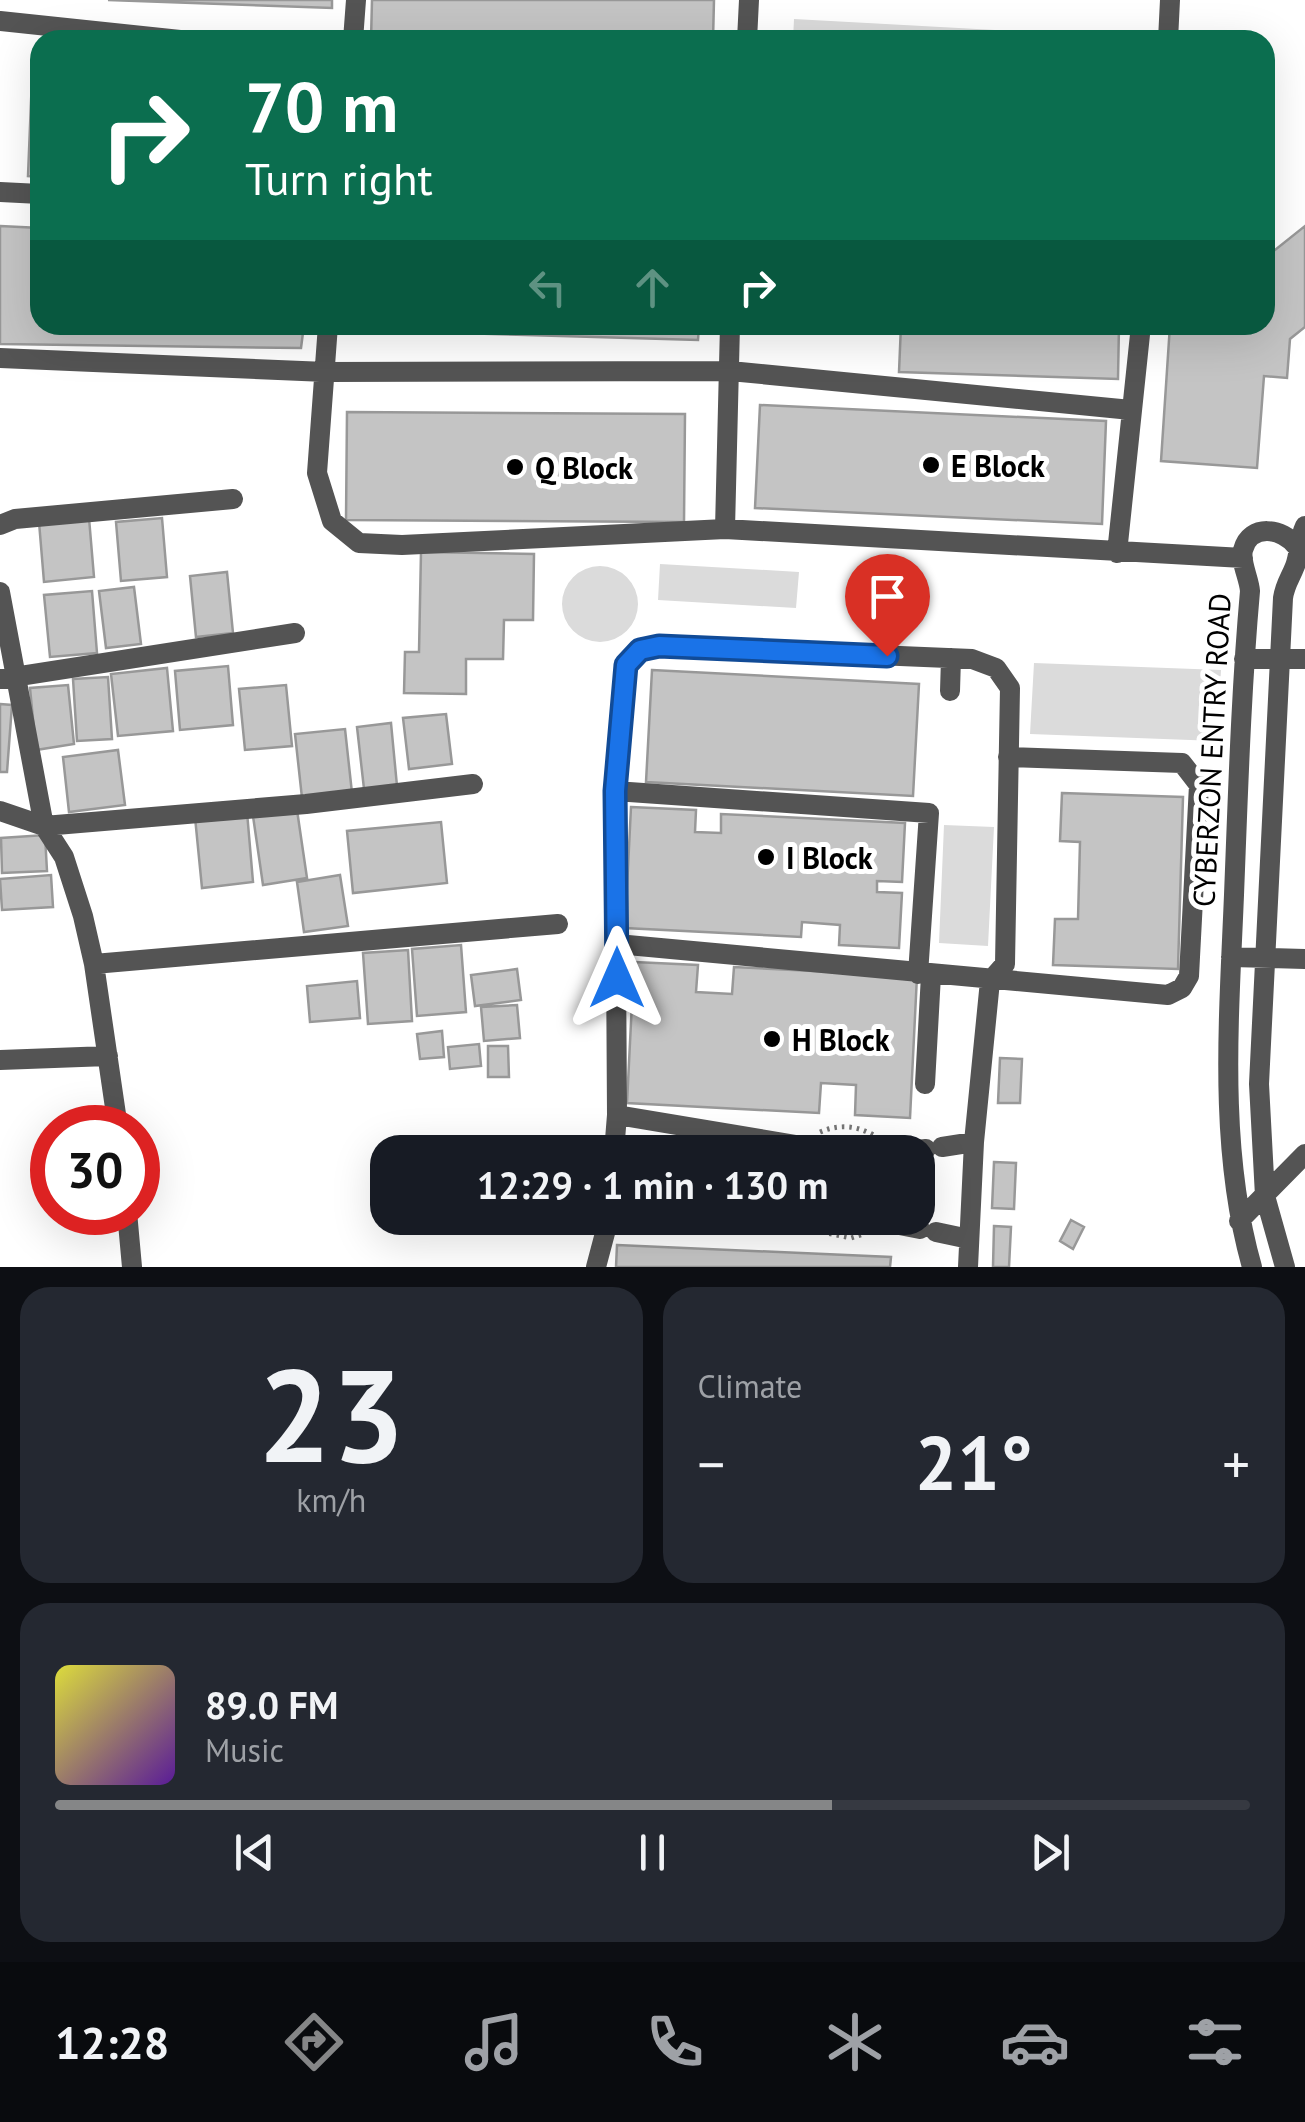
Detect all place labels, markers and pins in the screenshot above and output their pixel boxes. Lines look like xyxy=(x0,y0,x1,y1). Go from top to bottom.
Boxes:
place label: E Block xyxy=(951,446,1045,485)
place label: Q Block xyxy=(535,448,633,487)
marker: E Block xyxy=(920,454,942,476)
marker: Q Block xyxy=(504,456,526,478)
pin xyxy=(845,554,930,657)
place label: I Block xyxy=(786,838,873,877)
marker: I Block xyxy=(755,846,777,868)
place label: H Block xyxy=(792,1020,890,1059)
marker: H Block xyxy=(761,1028,783,1050)

